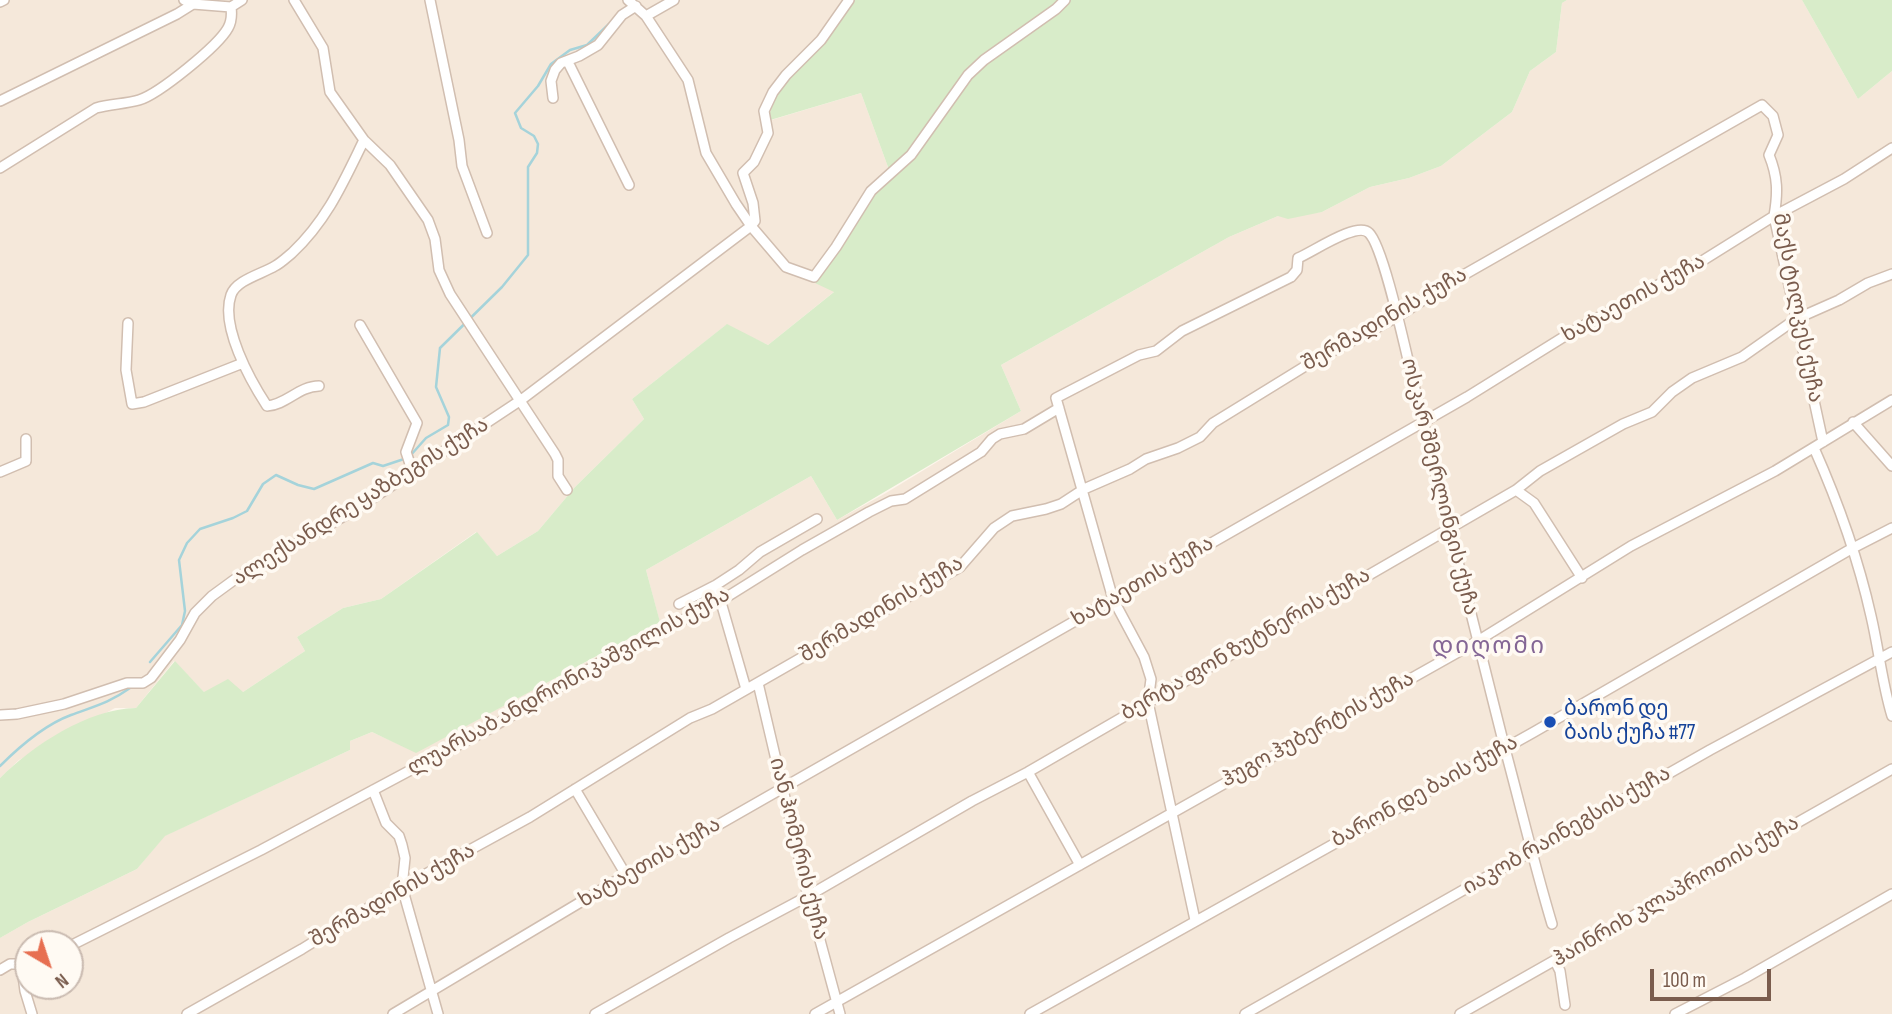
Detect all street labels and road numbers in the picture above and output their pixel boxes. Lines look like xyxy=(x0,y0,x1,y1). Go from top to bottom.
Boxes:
street label: მაქს ტილკეს ქუჩა xyxy=(1766,211,1828,405)
street label: ხატაეთის ქუჩა xyxy=(1558,249,1710,349)
street label: შერმადინის ქუჩა xyxy=(1298,263,1472,377)
street label: ოსკარ შმერლინგის ქუჩა xyxy=(1395,356,1483,618)
street label: ალექსანდრე ყაზბეგის ქუჩა xyxy=(228,413,494,591)
street label: ხატაეთის ქუჩა xyxy=(1068,531,1218,633)
street label: შერმადინის ქუჩა xyxy=(796,551,968,669)
street label: ბერტა ფონ ზუტნერის ქუჩა xyxy=(1117,563,1375,727)
street label: ლუარსაბ ანდრონიკაშვილის ქუჩა xyxy=(403,583,735,781)
street label: ჰუგო ჰუბერტის ქუჩა xyxy=(1217,667,1419,793)
street label: ბარონ დე ბაის ქუჩა xyxy=(1327,730,1523,854)
street label: იან ჰომერის ქუჩა xyxy=(763,755,833,943)
street label: იაკობ რაინეგსის ქუჩა xyxy=(1459,761,1675,901)
street label: ჰაინრიხ კლაპროთის ქუჩა xyxy=(1548,811,1804,973)
street label: ხატაეთის ქუჩა xyxy=(575,812,725,914)
street label: შერმადინის ქუჩა xyxy=(306,839,480,953)

